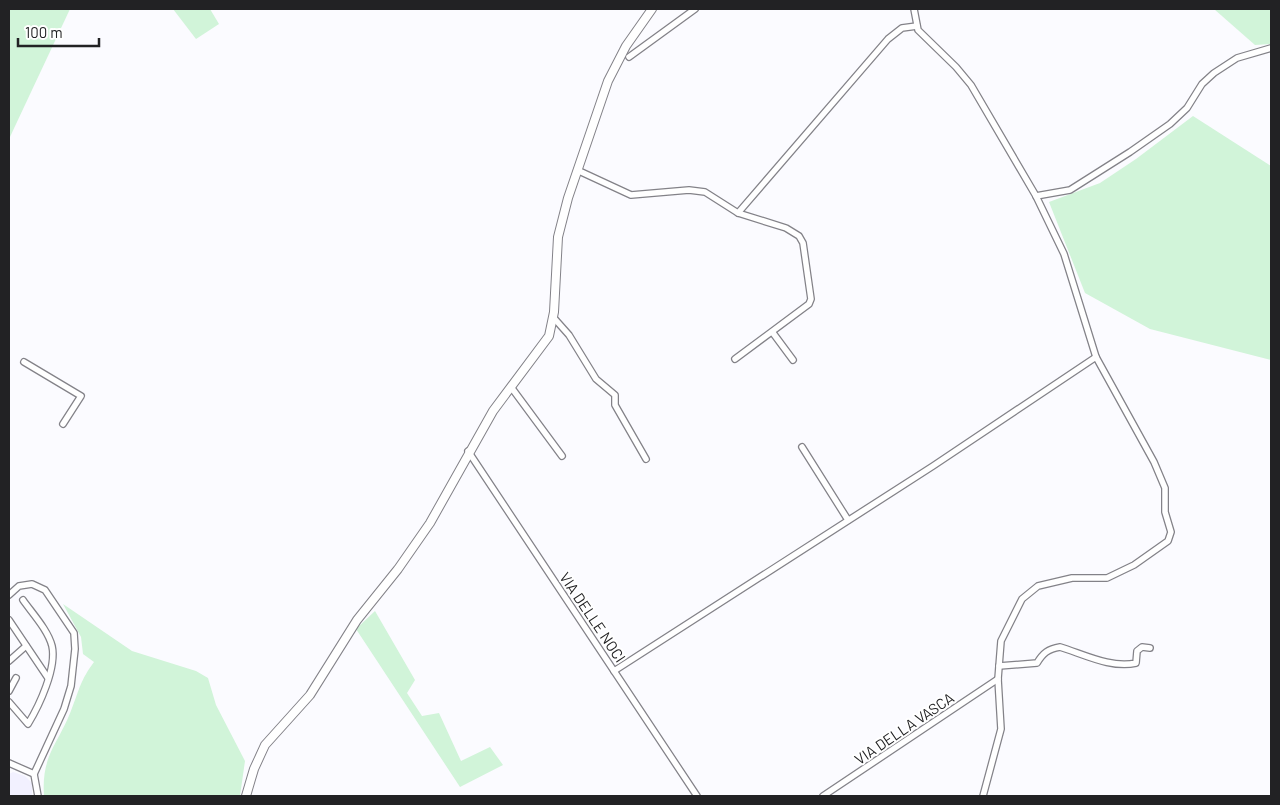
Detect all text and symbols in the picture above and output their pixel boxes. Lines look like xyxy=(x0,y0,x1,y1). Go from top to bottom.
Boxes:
scale bar xyxy=(18,15,99,47)
text: 100 m xyxy=(25,23,63,41)
street label: VIA DELLE NOCI xyxy=(556,569,630,665)
street label: VIA DELLA VASCA xyxy=(851,688,957,768)

